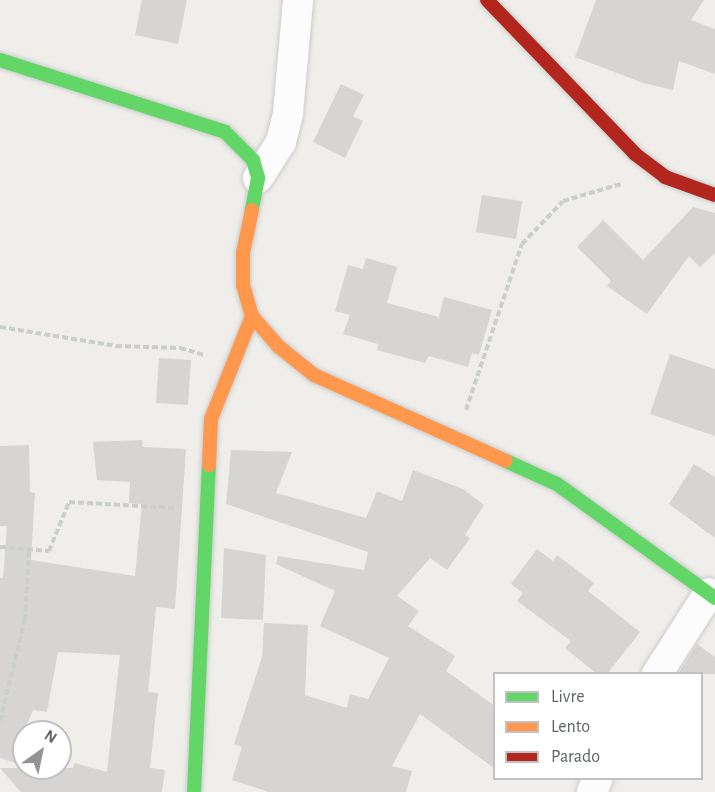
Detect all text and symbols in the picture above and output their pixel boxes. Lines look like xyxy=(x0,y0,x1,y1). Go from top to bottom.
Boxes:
legend xyxy=(493,672,703,780)
text: Livre xyxy=(551,688,585,706)
text: Lento xyxy=(551,718,590,736)
north arrow xyxy=(12,720,72,780)
text: N xyxy=(42,727,60,746)
text: Parado xyxy=(551,748,600,766)

